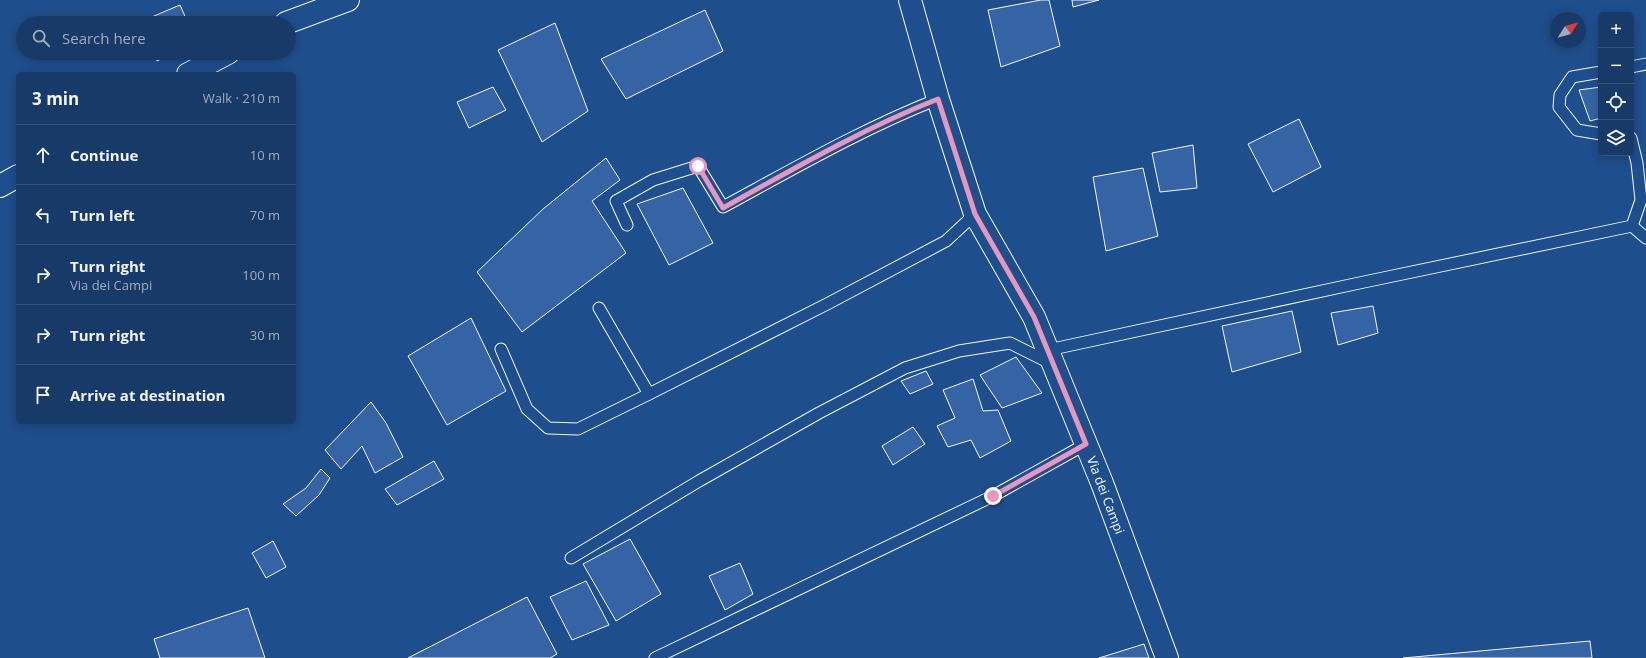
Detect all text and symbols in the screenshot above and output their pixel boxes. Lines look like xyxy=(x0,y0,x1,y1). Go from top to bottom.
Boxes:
north arrow xyxy=(1550,12,1586,48)
map controls xyxy=(1598,12,1634,156)
button: + xyxy=(1598,12,1634,48)
search box xyxy=(16,16,296,60)
icon: search xyxy=(30,27,52,49)
text: Search here xyxy=(62,28,146,48)
button: − xyxy=(1598,48,1634,84)
button: locate xyxy=(1598,84,1634,120)
text: 3 min xyxy=(32,87,79,110)
text: Walk · 210 m xyxy=(203,89,280,107)
button: layers xyxy=(1598,120,1634,156)
icon: ahead xyxy=(32,144,54,166)
text: Continue xyxy=(70,145,138,165)
text: 10 m xyxy=(250,146,280,164)
route start xyxy=(689,157,707,175)
icon: left xyxy=(32,204,54,226)
text: Turn left xyxy=(70,205,135,225)
text: 70 m xyxy=(250,206,280,224)
text: Turn right xyxy=(70,256,145,276)
icon: right xyxy=(32,264,54,286)
text: 100 m xyxy=(242,266,280,284)
text: Via dei Campi xyxy=(70,276,152,294)
icon: right xyxy=(32,324,54,346)
text: Turn right xyxy=(70,325,145,345)
text: 30 m xyxy=(250,326,280,344)
icon: arrive xyxy=(32,384,54,406)
text: Arrive at destination xyxy=(70,385,225,405)
street label: Via dei Campi xyxy=(1083,453,1129,537)
route end xyxy=(984,487,1002,505)

